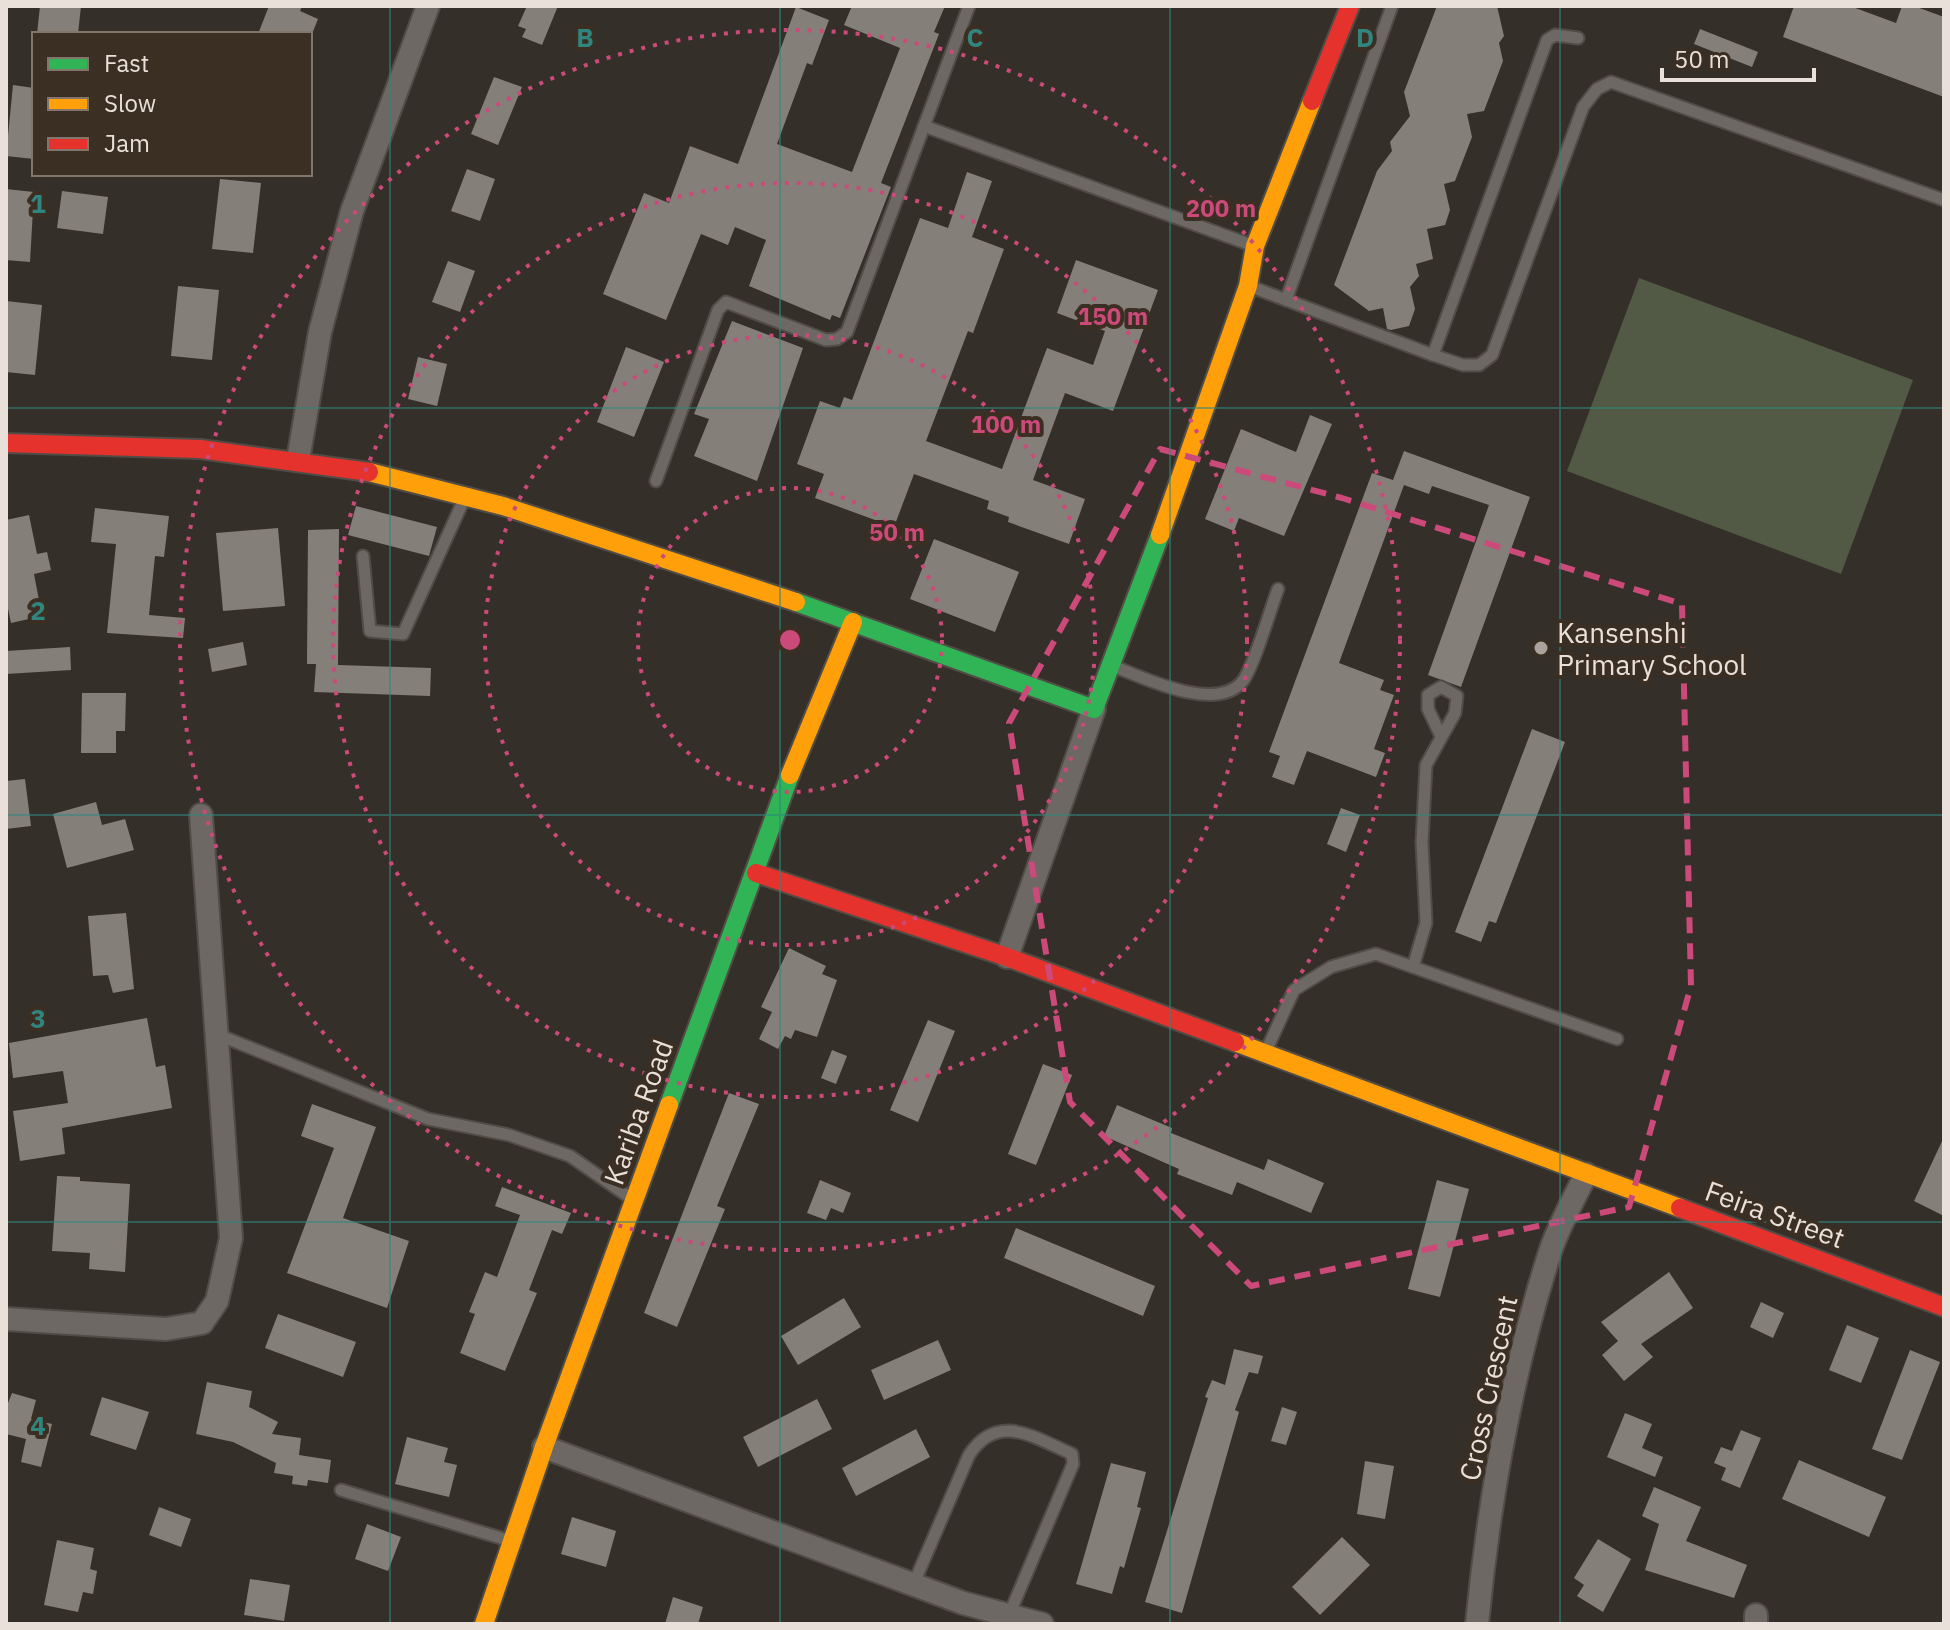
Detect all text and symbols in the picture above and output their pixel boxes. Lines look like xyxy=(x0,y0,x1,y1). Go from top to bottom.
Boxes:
text: B xyxy=(576,20,594,54)
text: C xyxy=(967,20,984,54)
text: D xyxy=(1356,20,1374,54)
legend xyxy=(32,32,312,176)
scale bar xyxy=(1662,32,1814,82)
text: 50 m xyxy=(1674,43,1729,75)
text: Fast xyxy=(104,47,149,79)
text: Slow xyxy=(104,87,156,119)
text: Jam xyxy=(104,127,150,159)
text: 1 xyxy=(30,186,46,220)
text: 200 m xyxy=(1186,192,1256,224)
text: 150 m xyxy=(1078,300,1148,332)
text: 100 m xyxy=(971,408,1041,440)
text: 50 m xyxy=(869,516,925,548)
text: 2 xyxy=(30,593,46,627)
place label: Kansenshi Primary School xyxy=(1557,614,1747,683)
centre of rings xyxy=(776,626,804,654)
marker: Kansenshi Primary School xyxy=(1532,639,1550,657)
text: 3 xyxy=(30,1001,46,1035)
street label: Kariba Road xyxy=(595,1034,681,1190)
street label: Feira Street xyxy=(1700,1172,1850,1256)
street label: Cross Crescent xyxy=(1450,1292,1526,1484)
text: 4 xyxy=(30,1408,46,1442)

